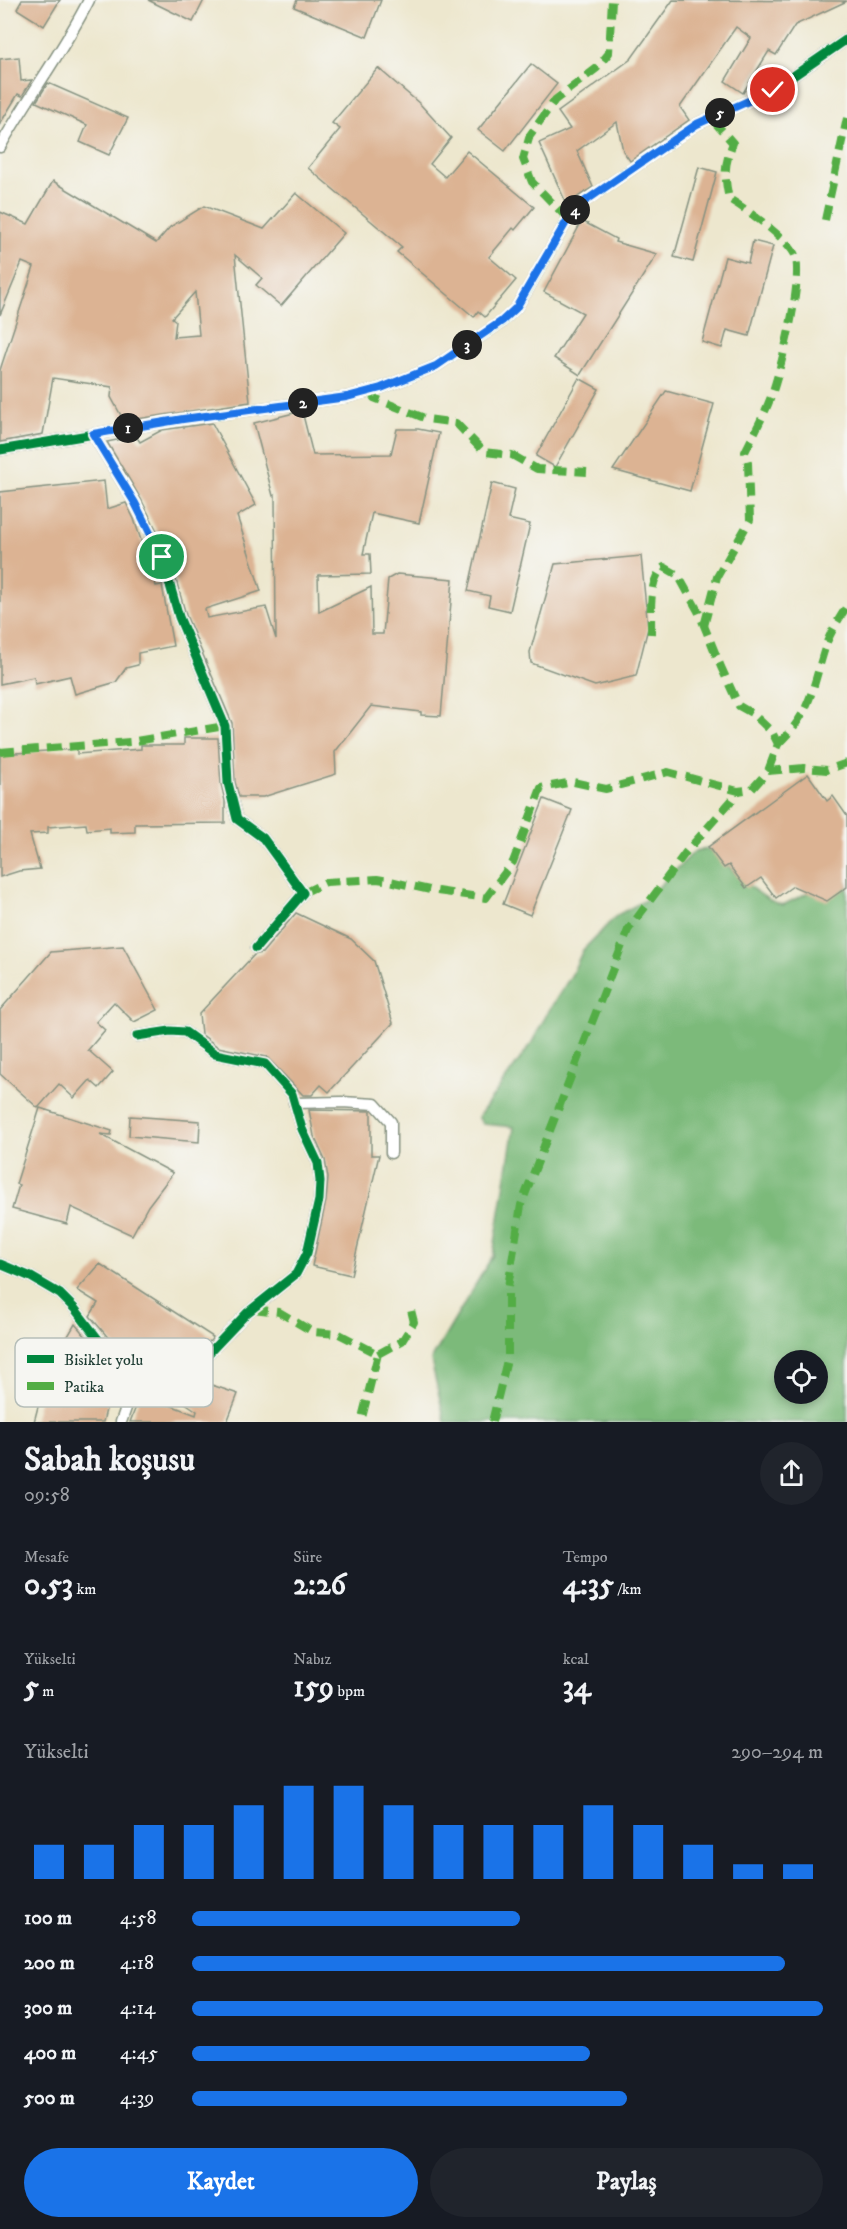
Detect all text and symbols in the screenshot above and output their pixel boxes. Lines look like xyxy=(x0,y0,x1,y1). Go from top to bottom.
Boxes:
pin xyxy=(747,64,798,115)
icon: check xyxy=(756,73,789,106)
pin: 5 xyxy=(705,98,735,128)
text: 5 xyxy=(716,103,724,123)
pin: 4 xyxy=(560,195,590,225)
text: 4 xyxy=(570,200,580,220)
pin: 3 xyxy=(452,330,482,360)
text: 3 xyxy=(464,335,470,355)
pin: 2 xyxy=(288,388,318,418)
text: 2 xyxy=(299,393,307,413)
pin: 1 xyxy=(113,413,143,443)
text: 1 xyxy=(125,418,131,438)
pin xyxy=(136,531,187,582)
icon: arrive xyxy=(145,540,178,573)
legend xyxy=(15,1338,213,1407)
text: Bisiklet yolu xyxy=(64,1350,144,1370)
map controls xyxy=(774,1350,828,1404)
button: locate xyxy=(774,1350,828,1404)
text: Patika xyxy=(64,1377,104,1397)
text: Sabah koşusu xyxy=(24,1440,195,1481)
button: share xyxy=(760,1442,823,1505)
text: 09:58 xyxy=(24,1483,70,1508)
text: Mesafe xyxy=(24,1547,69,1567)
text: Süre xyxy=(293,1547,322,1567)
text: Tempo xyxy=(563,1547,608,1567)
text: 0.53 xyxy=(24,1567,73,1604)
text: 2:26 xyxy=(293,1567,346,1604)
text: 4:35 xyxy=(563,1567,614,1604)
text: km xyxy=(73,1579,96,1599)
text: /km xyxy=(614,1579,642,1599)
text: Yükselti xyxy=(24,1649,76,1669)
text: Nabız xyxy=(293,1649,331,1669)
text: kcal xyxy=(563,1649,589,1669)
text: 5 xyxy=(24,1669,39,1706)
text: 159 xyxy=(293,1669,334,1706)
text: 34 xyxy=(563,1669,591,1706)
text: m xyxy=(39,1681,54,1701)
text: bpm xyxy=(334,1681,365,1701)
text: Yükselti xyxy=(24,1740,89,1765)
text: 290–294 m xyxy=(731,1740,823,1765)
text: 100 m xyxy=(24,1906,72,1931)
text: 4:58 xyxy=(120,1906,157,1931)
text: 200 m xyxy=(24,1951,75,1976)
text: 4:18 xyxy=(120,1951,154,1976)
text: 300 m xyxy=(24,1996,72,2021)
text: 4:14 xyxy=(120,1996,156,2021)
text: 400 m xyxy=(24,2041,76,2066)
text: 4:45 xyxy=(120,2041,158,2066)
text: 500 m xyxy=(24,2086,75,2111)
text: 4:39 xyxy=(120,2086,154,2111)
button: Kaydet xyxy=(24,2148,418,2217)
button: Paylaş xyxy=(430,2148,823,2217)

